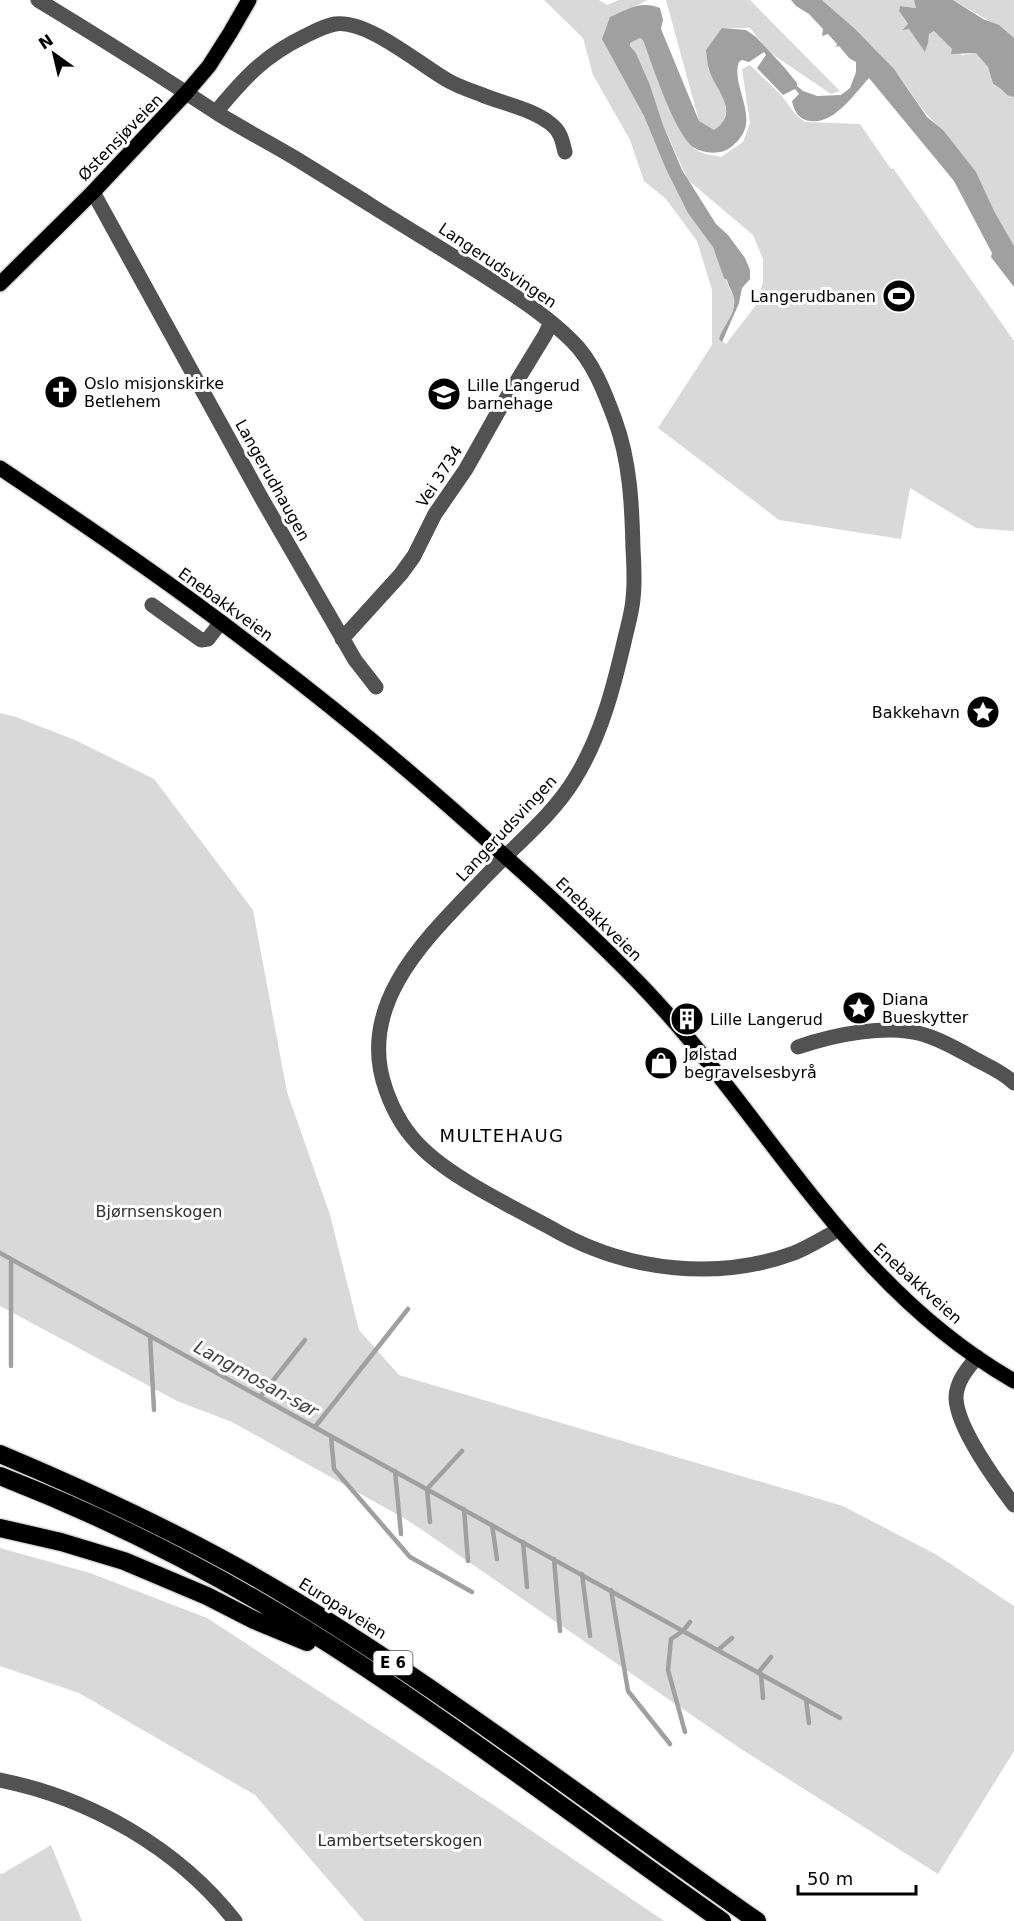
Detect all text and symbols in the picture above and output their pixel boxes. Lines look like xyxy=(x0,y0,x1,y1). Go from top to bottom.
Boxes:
north arrow xyxy=(24,24,84,84)
text: N xyxy=(35,30,57,54)
street label: Østensjøveien xyxy=(74,90,167,185)
street label: Langerudsvingen xyxy=(435,219,560,312)
sports icon: Langerudbanen xyxy=(881,278,917,314)
place label: Langerudbanen xyxy=(750,287,876,306)
church icon: Oslo misjonskirke Betlehem xyxy=(43,374,79,410)
place label: Oslo misjonskirke Betlehem xyxy=(84,374,224,411)
school or university icon: Lille Langerud barnehage xyxy=(426,376,462,412)
place label: Lille Langerud barnehage xyxy=(467,376,580,413)
street label: Langerudhaugen xyxy=(231,416,314,544)
street label: Vei 3734 xyxy=(412,442,466,511)
street label: Enebakkveien xyxy=(175,564,277,645)
place icon: Bakkehavn xyxy=(965,694,1001,730)
place label: Bakkehavn xyxy=(872,703,960,722)
street label: Langerudsvingen xyxy=(452,771,560,885)
street label: Enebakkveien xyxy=(552,874,646,965)
place icon: Diana Bueskytter xyxy=(841,990,877,1026)
place label: Diana Bueskytter xyxy=(882,990,969,1027)
building icon: Lille Langerud xyxy=(669,1001,705,1037)
place label: Lille Langerud xyxy=(710,1010,823,1029)
shop icon: Jølstad begravelsesbyrå xyxy=(643,1045,679,1081)
place label: Jølstad begravelsesbyrå xyxy=(683,1045,817,1082)
district label: MULTEHAUG xyxy=(439,1125,565,1146)
park label: Bjørnsenskogen xyxy=(96,1202,222,1221)
street label: Enebakkveien xyxy=(870,1239,966,1328)
water label: Langmosan-sør xyxy=(191,1336,323,1422)
street label: Europaveien xyxy=(295,1574,390,1643)
road number: E 6 xyxy=(374,1651,412,1675)
park label: Lambertseterskogen xyxy=(318,1831,483,1850)
scale bar xyxy=(798,1858,916,1896)
text: 50 m xyxy=(807,1868,853,1889)

